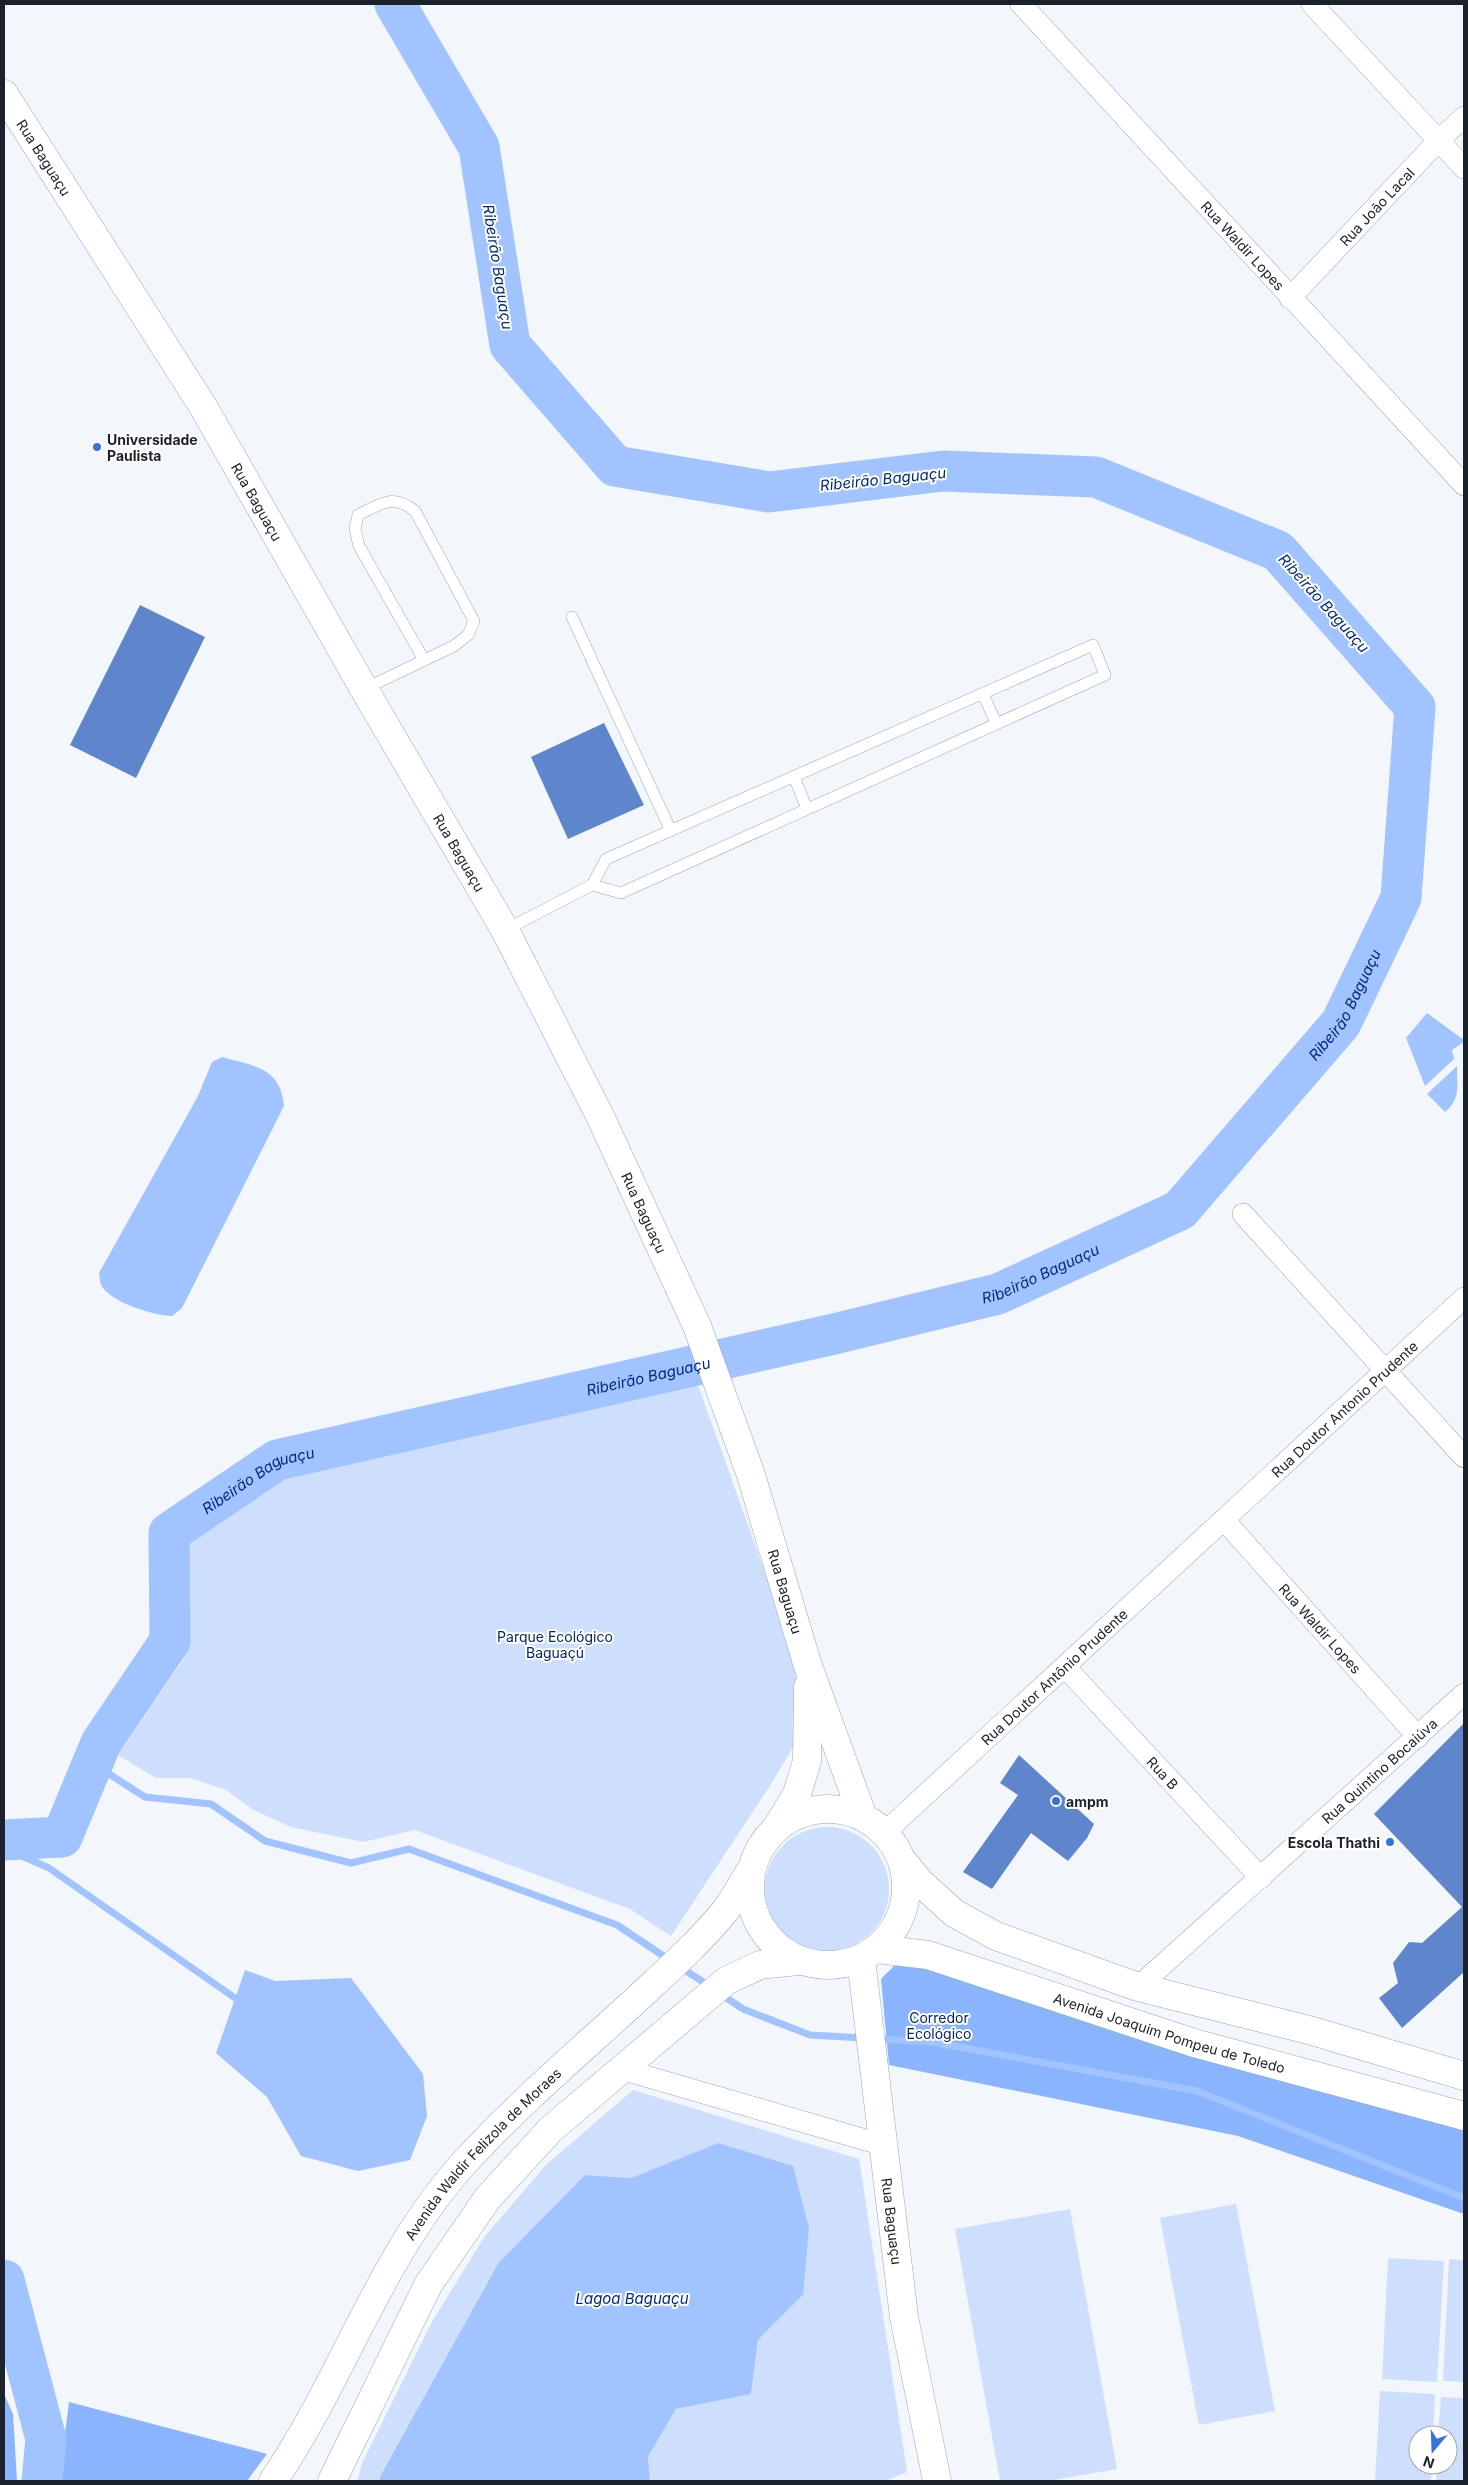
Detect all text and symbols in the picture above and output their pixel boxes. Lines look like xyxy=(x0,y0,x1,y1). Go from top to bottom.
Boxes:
street label: Rua Baguaçu xyxy=(14,116,75,199)
street label: Rua João Lacal xyxy=(1336,164,1417,249)
street label: Rua Waldir Lopes xyxy=(1198,197,1288,293)
water label: Ribeirão Baguaçu xyxy=(479,203,517,331)
place label: Universidade Paulista xyxy=(107,431,198,464)
marker: Universidade Paulista xyxy=(91,441,103,453)
street label: Rua Baguaçu xyxy=(228,460,286,544)
water label: Ribeirão Baguaçu xyxy=(819,463,947,495)
water label: Ribeirão Baguaçu xyxy=(1275,550,1373,656)
street label: Rua Baguaçu xyxy=(430,811,489,894)
water label: Ribeirão Baguaçu xyxy=(1304,946,1385,1064)
street label: Rua Baguaçu xyxy=(619,1169,671,1256)
water label: Ribeirão Baguaçu xyxy=(980,1239,1102,1307)
street label: Rua Doutor Antonio Prudente xyxy=(1267,1337,1421,1480)
water label: Ribeirão Baguaçu xyxy=(584,1353,712,1399)
water label: Ribeirão Baguaçu xyxy=(198,1442,316,1518)
street label: Rua Baguaçu xyxy=(765,1547,806,1636)
street label: Rua Waldir Lopes xyxy=(1276,1580,1365,1677)
street label: Rua Doutor Antônio Prudente xyxy=(977,1605,1130,1748)
park label: Parque Ecológico Baguaçú xyxy=(497,1628,613,1661)
street label: Rua Quintino Bocaiúva xyxy=(1318,1714,1440,1827)
street label: Rua B xyxy=(1144,1753,1182,1792)
place label: ampm xyxy=(1066,1793,1109,1810)
marker: ampm xyxy=(1050,1795,1062,1807)
place label: Escola Thathi xyxy=(1288,1834,1380,1851)
marker: Escola Thathi xyxy=(1384,1836,1396,1848)
street label: Avenida Joaquim Pompeu de Toledo xyxy=(1051,1989,1287,2076)
park label: Corredor Ecológico xyxy=(907,2009,971,2042)
street label: Avenida Waldir Felizola de Moraes xyxy=(401,2064,564,2243)
street label: Rua Baguaçu xyxy=(879,2177,906,2265)
water label: Lagoa Baguaçu xyxy=(575,2289,689,2308)
north arrow xyxy=(1408,2425,1458,2475)
text: N xyxy=(1421,2453,1436,2473)

